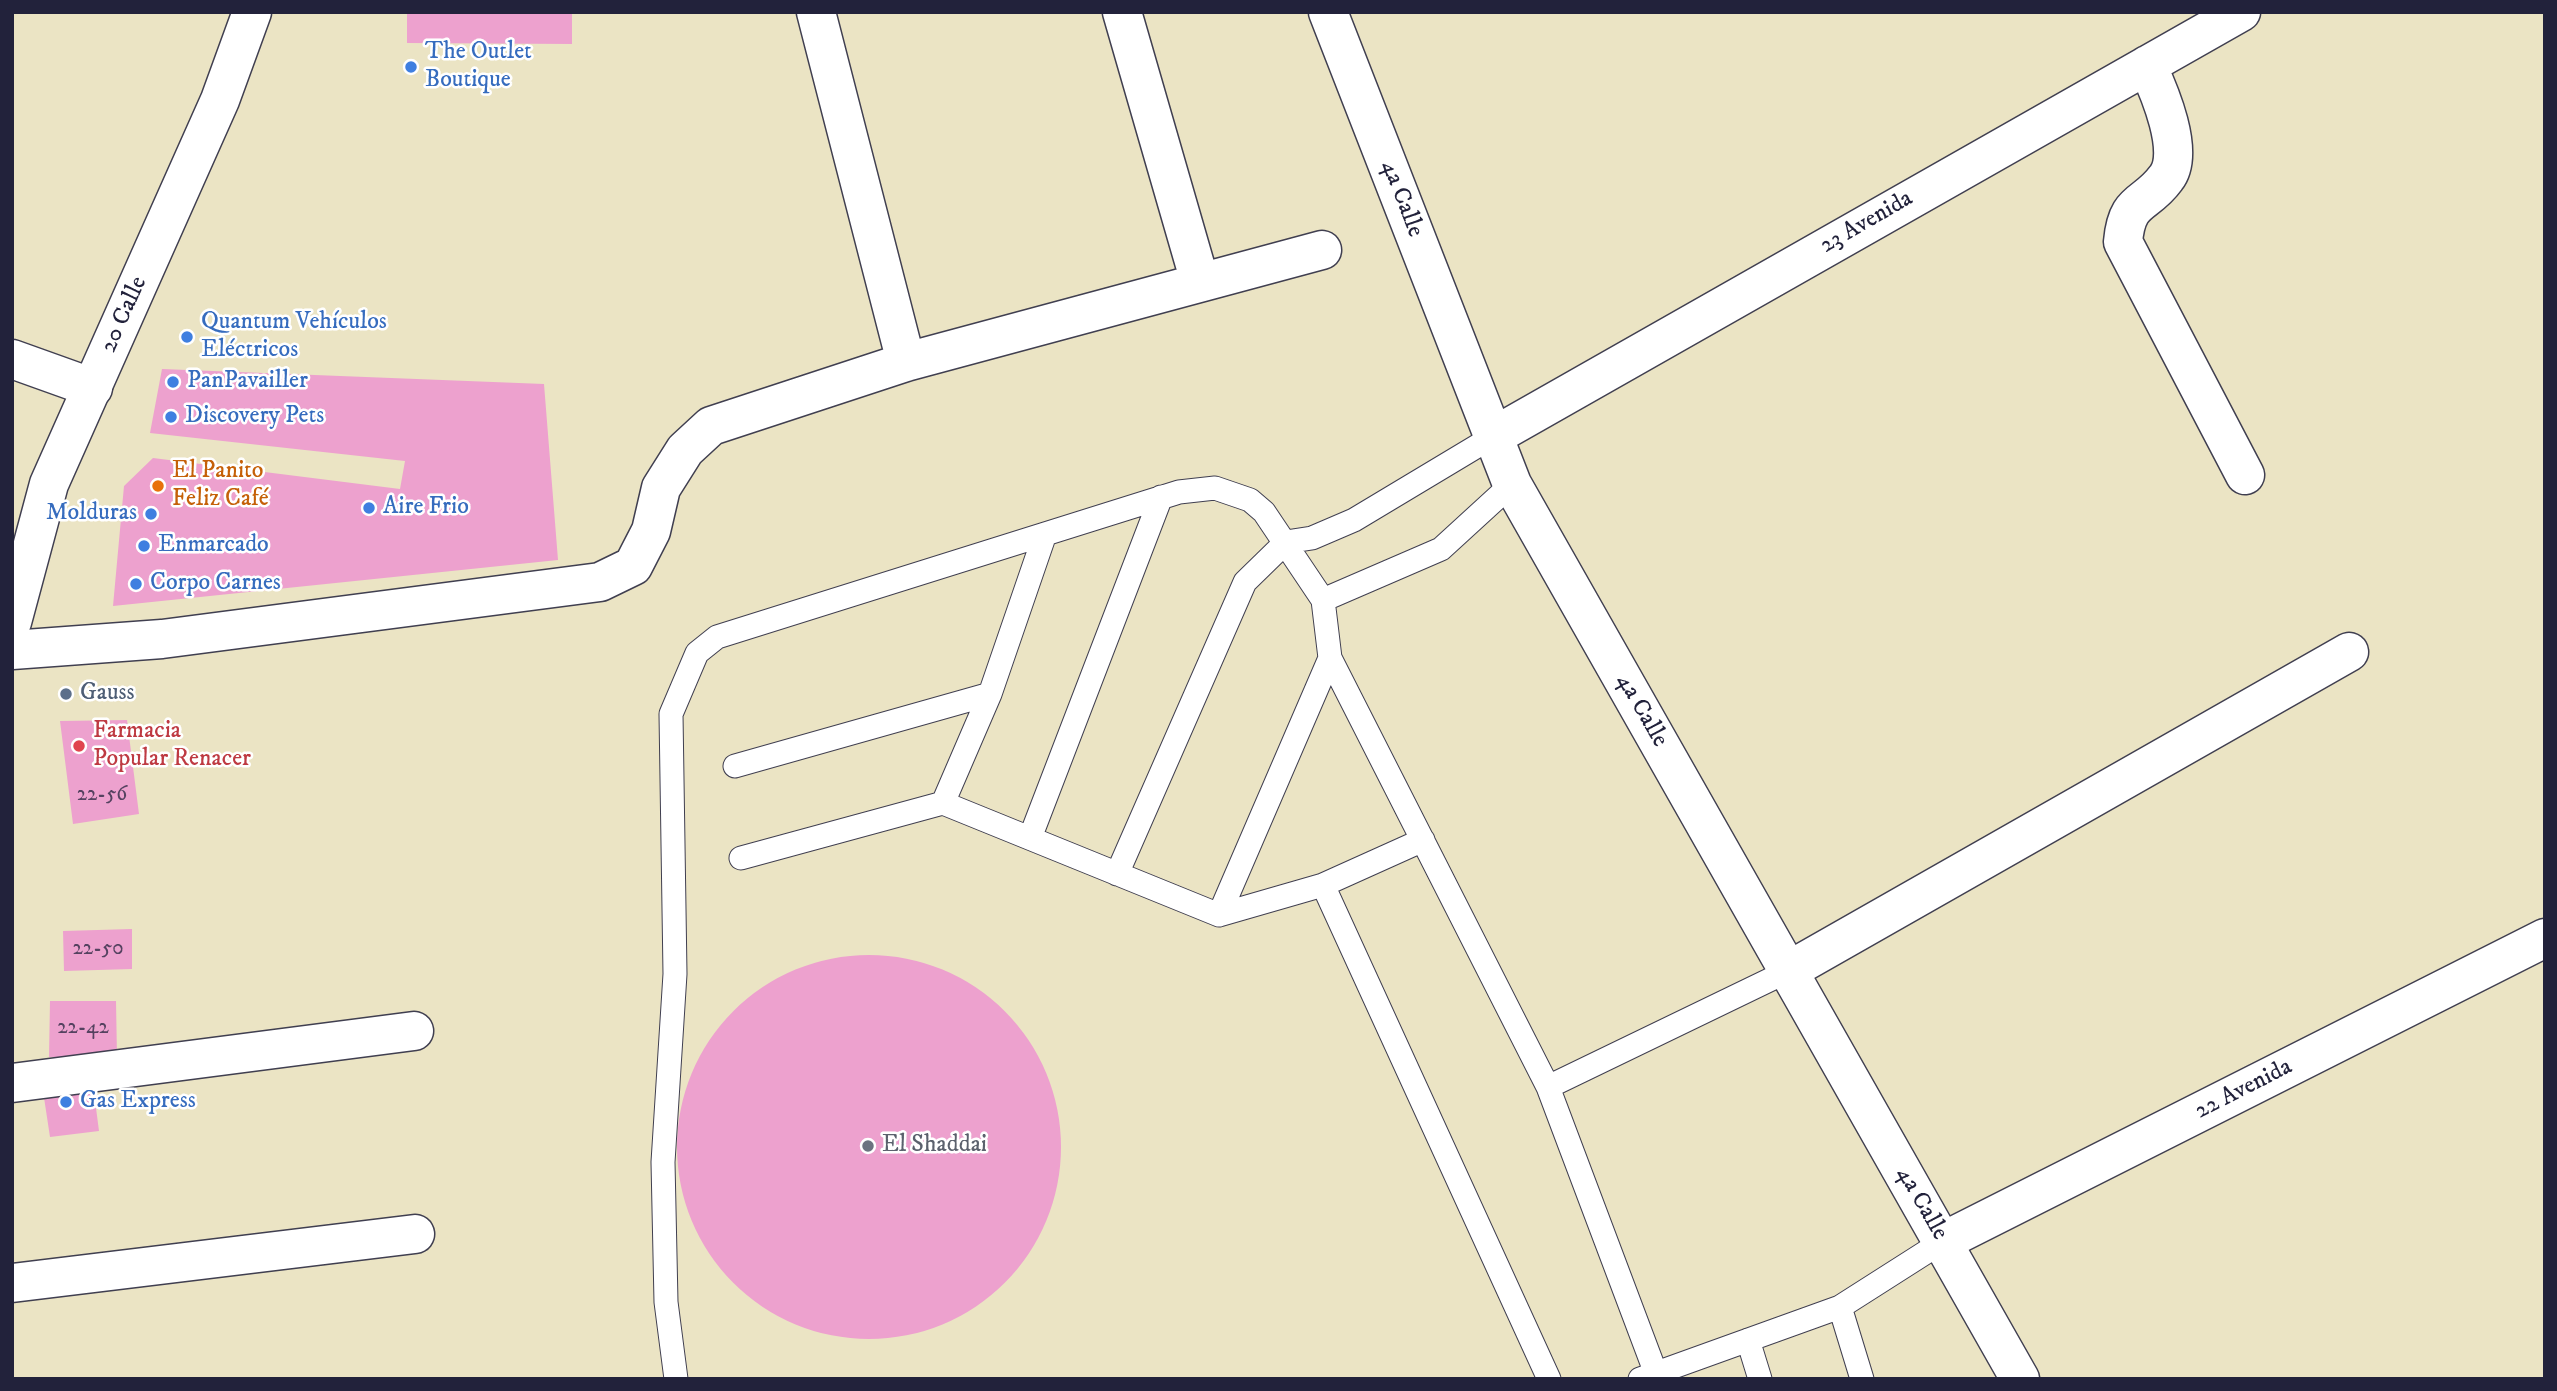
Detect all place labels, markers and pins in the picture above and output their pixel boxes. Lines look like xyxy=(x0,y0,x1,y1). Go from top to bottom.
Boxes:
place label: The Outlet Boutique xyxy=(425,39,532,95)
marker: The Outlet Boutique xyxy=(403,59,419,75)
place label: Quantum Vehículos Eléctricos xyxy=(201,309,387,365)
marker: Quantum Vehículos Eléctricos xyxy=(179,329,195,345)
place label: PanPavailler xyxy=(187,368,308,396)
marker: PanPavailler xyxy=(165,374,181,390)
place label: Discovery Pets xyxy=(185,403,324,431)
marker: Discovery Pets xyxy=(163,409,179,425)
place label: El Panito Feliz Café xyxy=(172,458,269,514)
marker: El Panito Feliz Café xyxy=(150,478,166,494)
place label: Aire Frio xyxy=(383,494,469,522)
place label: Molduras xyxy=(46,500,137,528)
marker: Aire Frio xyxy=(361,500,377,516)
marker: Molduras xyxy=(143,506,159,522)
place label: Enmarcado xyxy=(158,532,269,560)
marker: Enmarcado xyxy=(136,538,152,554)
place label: Corpo Carnes xyxy=(150,570,281,598)
marker: Corpo Carnes xyxy=(128,576,144,592)
place label: Gauss xyxy=(80,680,135,708)
marker: Gauss xyxy=(58,686,74,702)
place label: Farmacia Popular Renacer xyxy=(93,718,251,774)
marker: Farmacia Popular Renacer xyxy=(71,738,87,754)
place label: Gas Express xyxy=(80,1088,196,1116)
marker: Gas Express xyxy=(58,1094,74,1110)
place label: El Shaddai xyxy=(882,1132,987,1160)
marker: El Shaddai xyxy=(860,1138,876,1154)

